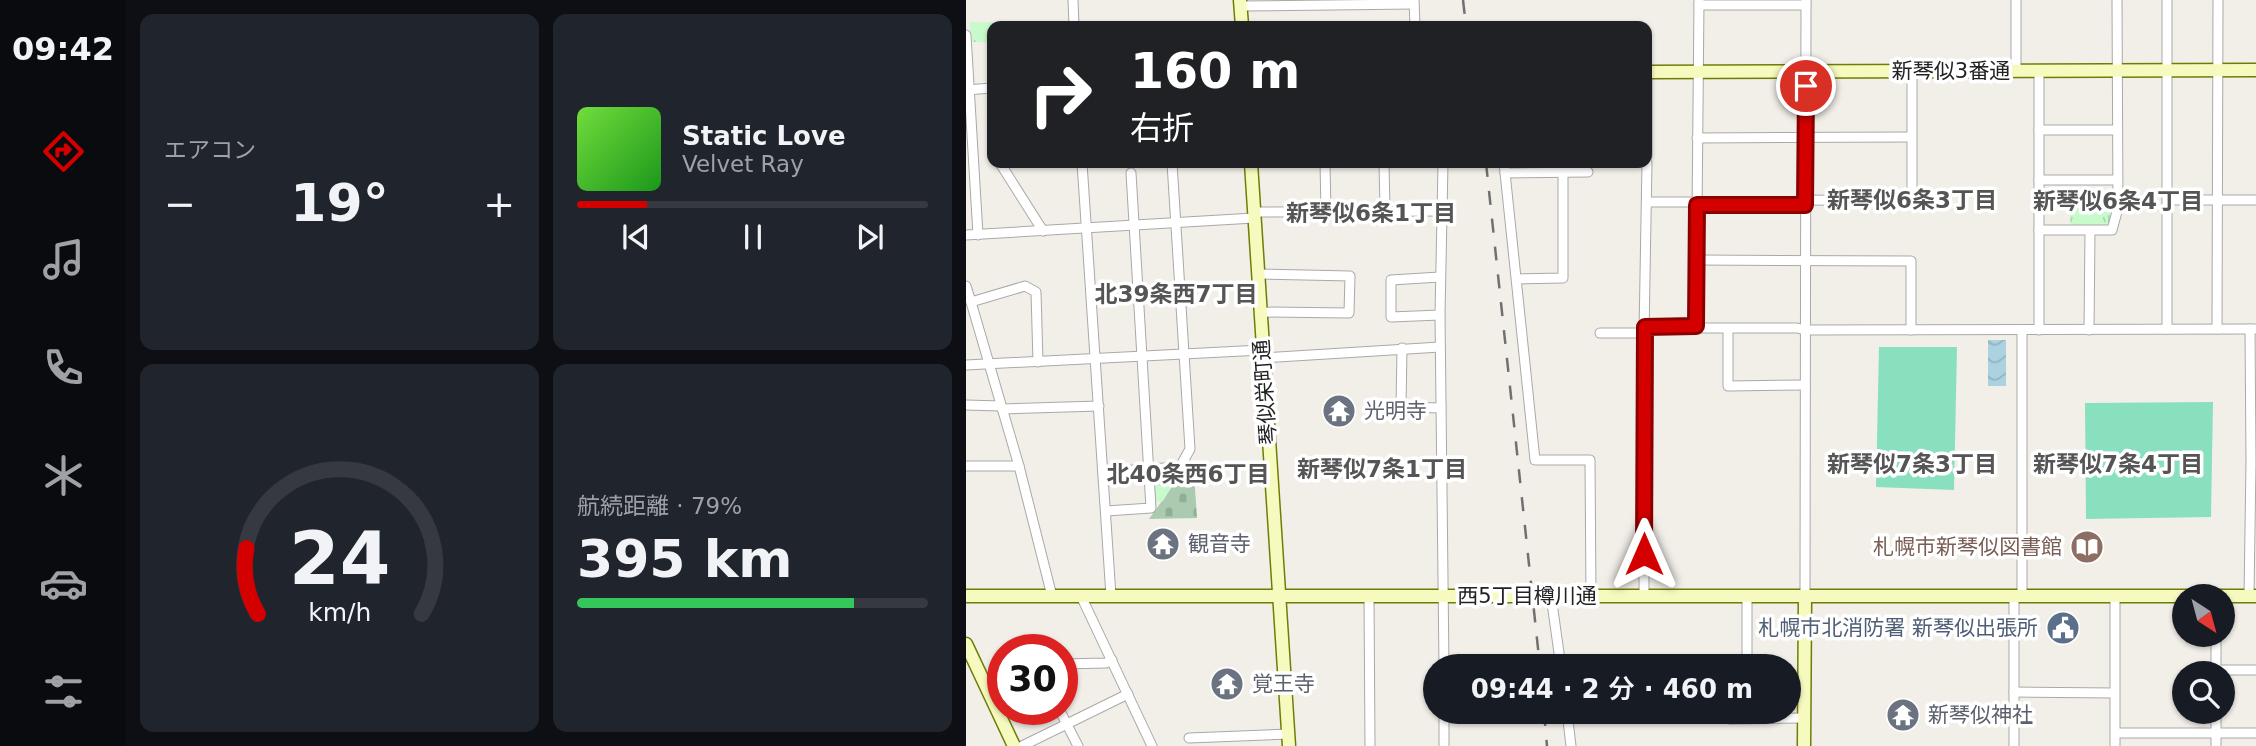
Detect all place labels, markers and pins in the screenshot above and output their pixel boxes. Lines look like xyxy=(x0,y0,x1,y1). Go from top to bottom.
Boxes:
pin xyxy=(1776,56,1836,116)
temple icon: 光明寺 xyxy=(1320,392,1358,430)
place label: 光明寺 xyxy=(1364,399,1427,423)
temple icon: 観音寺 xyxy=(1144,525,1182,563)
library icon: 札幌市新琴似図書館 xyxy=(2068,528,2106,566)
place label: 観音寺 xyxy=(1188,532,1251,556)
place label: 札幌市新琴似図書館 xyxy=(1873,535,2062,559)
public building icon: 札幌市北消防署 新琴似出張所 xyxy=(2044,609,2082,647)
place label: 札幌市北消防署 新琴似出張所 xyxy=(1758,616,2038,640)
temple icon: 覚王寺 xyxy=(1208,665,1246,703)
place label: 覚王寺 xyxy=(1252,672,1315,696)
temple icon: 新琴似神社 xyxy=(1884,696,1922,734)
place label: 新琴似神社 xyxy=(1928,703,2033,727)

